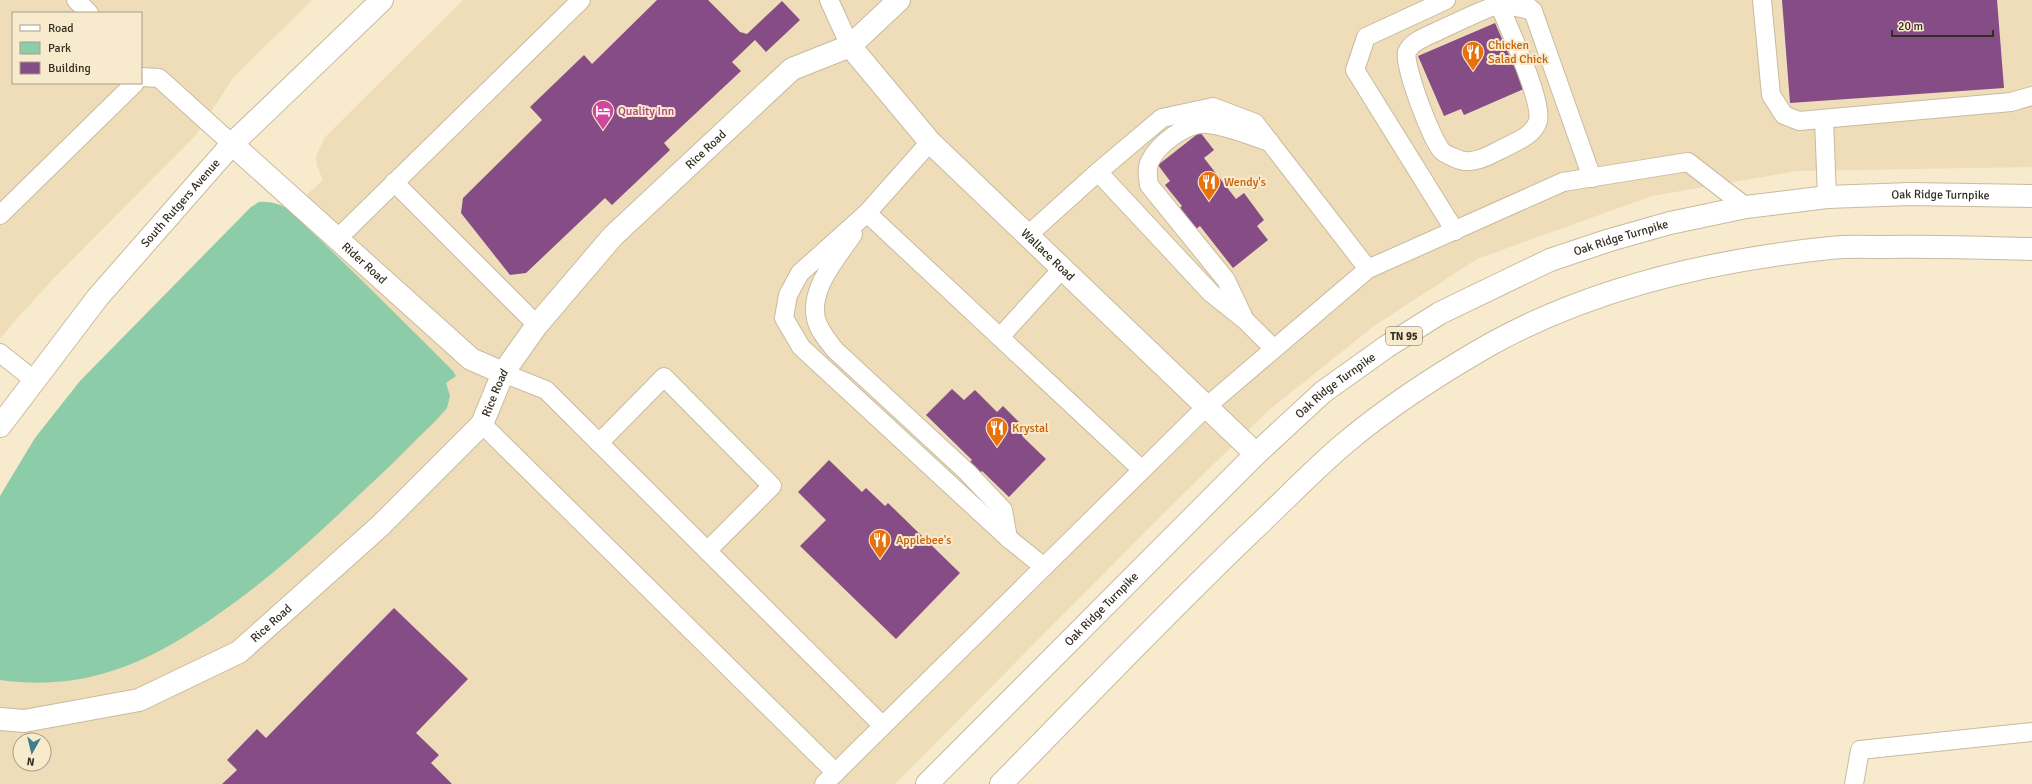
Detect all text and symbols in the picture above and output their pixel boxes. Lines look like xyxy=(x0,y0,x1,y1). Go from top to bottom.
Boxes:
legend xyxy=(12,12,142,84)
scale bar xyxy=(1892,12,1993,38)
text: 20 m xyxy=(1898,19,1923,34)
text: Road xyxy=(48,21,74,36)
place label: Chicken Salad Chick xyxy=(1488,38,1548,67)
restaurant icon: Chicken Salad Chick xyxy=(1460,39,1486,72)
text: Park xyxy=(48,41,71,56)
text: Building xyxy=(48,61,91,76)
hotel icon: Quality Inn xyxy=(590,98,616,131)
place label: Quality Inn xyxy=(618,104,674,119)
street label: Rice Road xyxy=(682,127,730,173)
street label: South Rutgers Avenue xyxy=(138,156,224,251)
restaurant icon: Wendy's xyxy=(1196,169,1222,202)
place label: Wendy's xyxy=(1224,175,1266,190)
street label: Oak Ridge Turnpike xyxy=(1891,187,1990,203)
street label: Oak Ridge Turnpike xyxy=(1572,217,1670,260)
street label: Wallace Road xyxy=(1017,226,1077,284)
street label: Rider Road xyxy=(338,239,390,288)
road number: TN 95 xyxy=(1386,327,1422,345)
street label: Oak Ridge Turnpike xyxy=(1292,350,1379,422)
street label: Rice Road xyxy=(479,366,512,419)
restaurant icon: Krystal xyxy=(984,415,1010,448)
place label: Krystal xyxy=(1012,421,1049,436)
restaurant icon: Applebee's xyxy=(867,527,893,560)
place label: Applebee's xyxy=(896,533,952,548)
street label: Oak Ridge Turnpike xyxy=(1062,569,1142,650)
street label: Rice Road xyxy=(248,601,295,646)
north arrow xyxy=(12,732,52,772)
text: N xyxy=(26,754,35,768)

